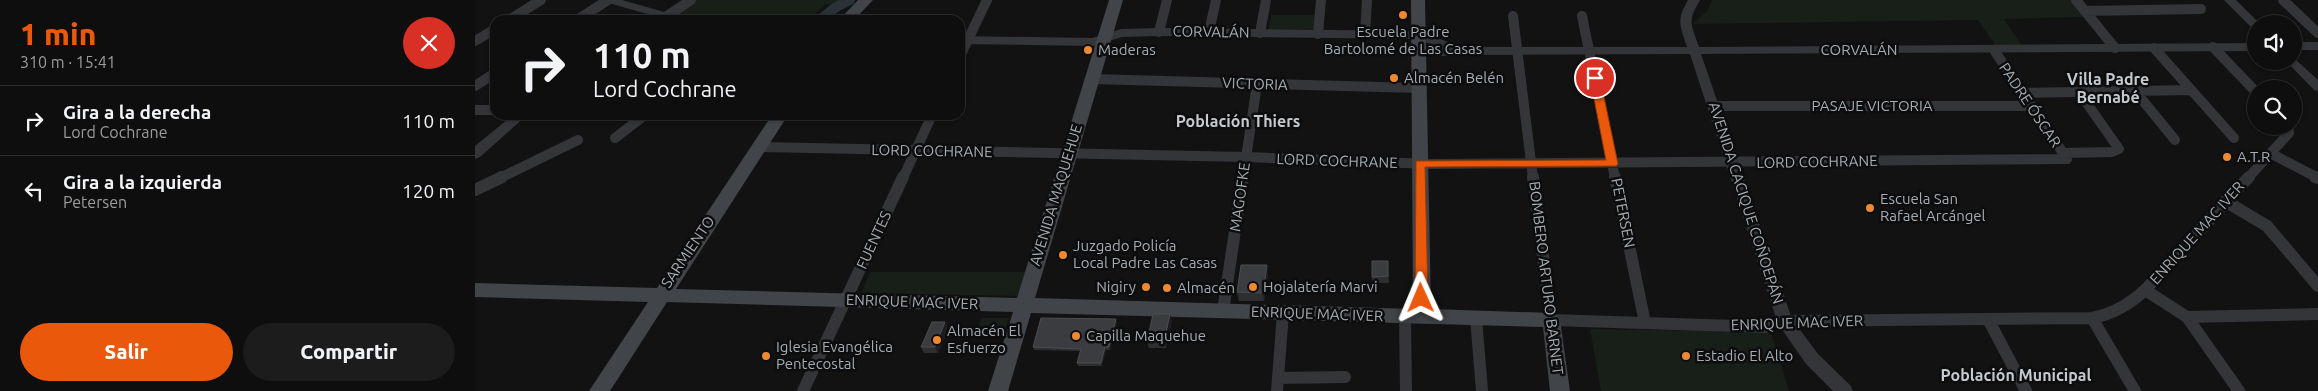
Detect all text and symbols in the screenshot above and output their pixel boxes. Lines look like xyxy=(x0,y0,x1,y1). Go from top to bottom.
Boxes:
marker: Escuela Padre Bartolomé de Las Casas xyxy=(1397,9,1409,21)
map controls xyxy=(2247,15,2302,135)
button: sound xyxy=(2247,15,2302,70)
text: 1 min xyxy=(20,17,96,51)
button: close xyxy=(403,17,455,69)
street label: CORVALÁN xyxy=(1172,22,1250,41)
place label: Escuela Padre Bartolomé de Las Casas xyxy=(1324,23,1482,57)
icon: right xyxy=(510,35,575,100)
text: 110 m xyxy=(593,35,691,75)
place label: Maderas xyxy=(1098,41,1156,58)
street label: CORVALÁN xyxy=(1820,41,1898,58)
marker: Maderas xyxy=(1082,44,1094,56)
text: 310 m · 15:41 xyxy=(20,53,116,71)
pin xyxy=(1574,57,1616,99)
street label: PADRE ÓSCAR xyxy=(1996,59,2065,150)
icon: arrive xyxy=(1581,64,1609,92)
place label: Almacén Belén xyxy=(1404,69,1504,86)
district label: Villa Padre Bernabé xyxy=(2067,70,2149,106)
marker: Almacén Belén xyxy=(1388,72,1400,84)
street label: VICTORIA xyxy=(1222,74,1288,93)
text: Lord Cochrane xyxy=(593,76,737,101)
button: search xyxy=(2247,80,2302,135)
street label: PASAJE VICTORIA xyxy=(1811,97,1933,114)
street label: AVENIDA CACIQUE COÑOEPÁN xyxy=(1706,100,1787,306)
text: Gira a la derecha xyxy=(63,101,211,123)
icon: right xyxy=(20,107,48,135)
text: 110 m xyxy=(402,110,455,132)
district label: Población Thiers xyxy=(1176,112,1300,130)
street label: AVENIDA MAQUEHUE xyxy=(1026,122,1085,268)
text: Lord Cochrane xyxy=(63,123,168,141)
street label: LORD COCHRANE xyxy=(871,141,993,160)
place label: A.T.R xyxy=(2237,148,2270,165)
street label: LORD COCHRANE xyxy=(1276,150,1398,171)
marker: A.T.R xyxy=(2221,151,2233,163)
street label: LORD COCHRANE xyxy=(1756,152,1878,171)
street label: MAGOFKE xyxy=(1226,161,1253,233)
text: Gira a la izquierda xyxy=(63,171,222,193)
icon: left xyxy=(20,177,48,205)
street label: PETERSEN xyxy=(1608,177,1639,249)
street label: ENRIQUE MAC IVER xyxy=(2146,178,2247,288)
text: 120 m xyxy=(402,180,455,202)
street label: BOMBERO ARTURO BARNET xyxy=(1526,180,1567,376)
place label: Escuela San Rafael Arcángel xyxy=(1880,190,1986,224)
text: Petersen xyxy=(63,193,127,211)
marker: Escuela San Rafael Arcángel xyxy=(1864,202,1876,214)
street label: FUENTES xyxy=(853,208,894,271)
street label: SARMIENTO xyxy=(657,213,718,291)
place label: Juzgado Policía Local Padre Las Casas xyxy=(1073,237,1217,271)
marker: Juzgado Policía Local Padre Las Casas xyxy=(1057,249,1069,261)
position arrow xyxy=(1394,271,1446,323)
place label: Nigiry xyxy=(1096,278,1136,295)
place label: Hojalatería Marvi xyxy=(1263,278,1378,295)
place label: Almacén xyxy=(1177,279,1235,296)
marker: Nigiry xyxy=(1140,281,1152,293)
marker: Hojalatería Marvi xyxy=(1247,281,1259,293)
marker: Almacén xyxy=(1161,282,1173,294)
street label: ENRIQUE MAC IVER xyxy=(846,291,979,312)
street label: ENRIQUE MAC IVER xyxy=(1251,303,1384,324)
street label: ENRIQUE MAC IVER xyxy=(1730,312,1863,333)
place label: Almacén El Esfuerzo xyxy=(947,322,1021,356)
button: Salir xyxy=(20,323,233,381)
button: Compartir xyxy=(243,323,455,381)
place label: Capilla Maquehue xyxy=(1086,327,1206,344)
marker: Capilla Maquehue xyxy=(1070,330,1082,342)
marker: Almacén El Esfuerzo xyxy=(931,334,943,346)
place label: Iglesia Evangélica Pentecostal xyxy=(776,338,893,372)
place label: Estadio El Alto xyxy=(1696,347,1793,364)
marker: Iglesia Evangélica Pentecostal xyxy=(760,350,772,362)
marker: Estadio El Alto xyxy=(1680,350,1692,362)
district label: Población Municipal xyxy=(1941,366,2092,384)

